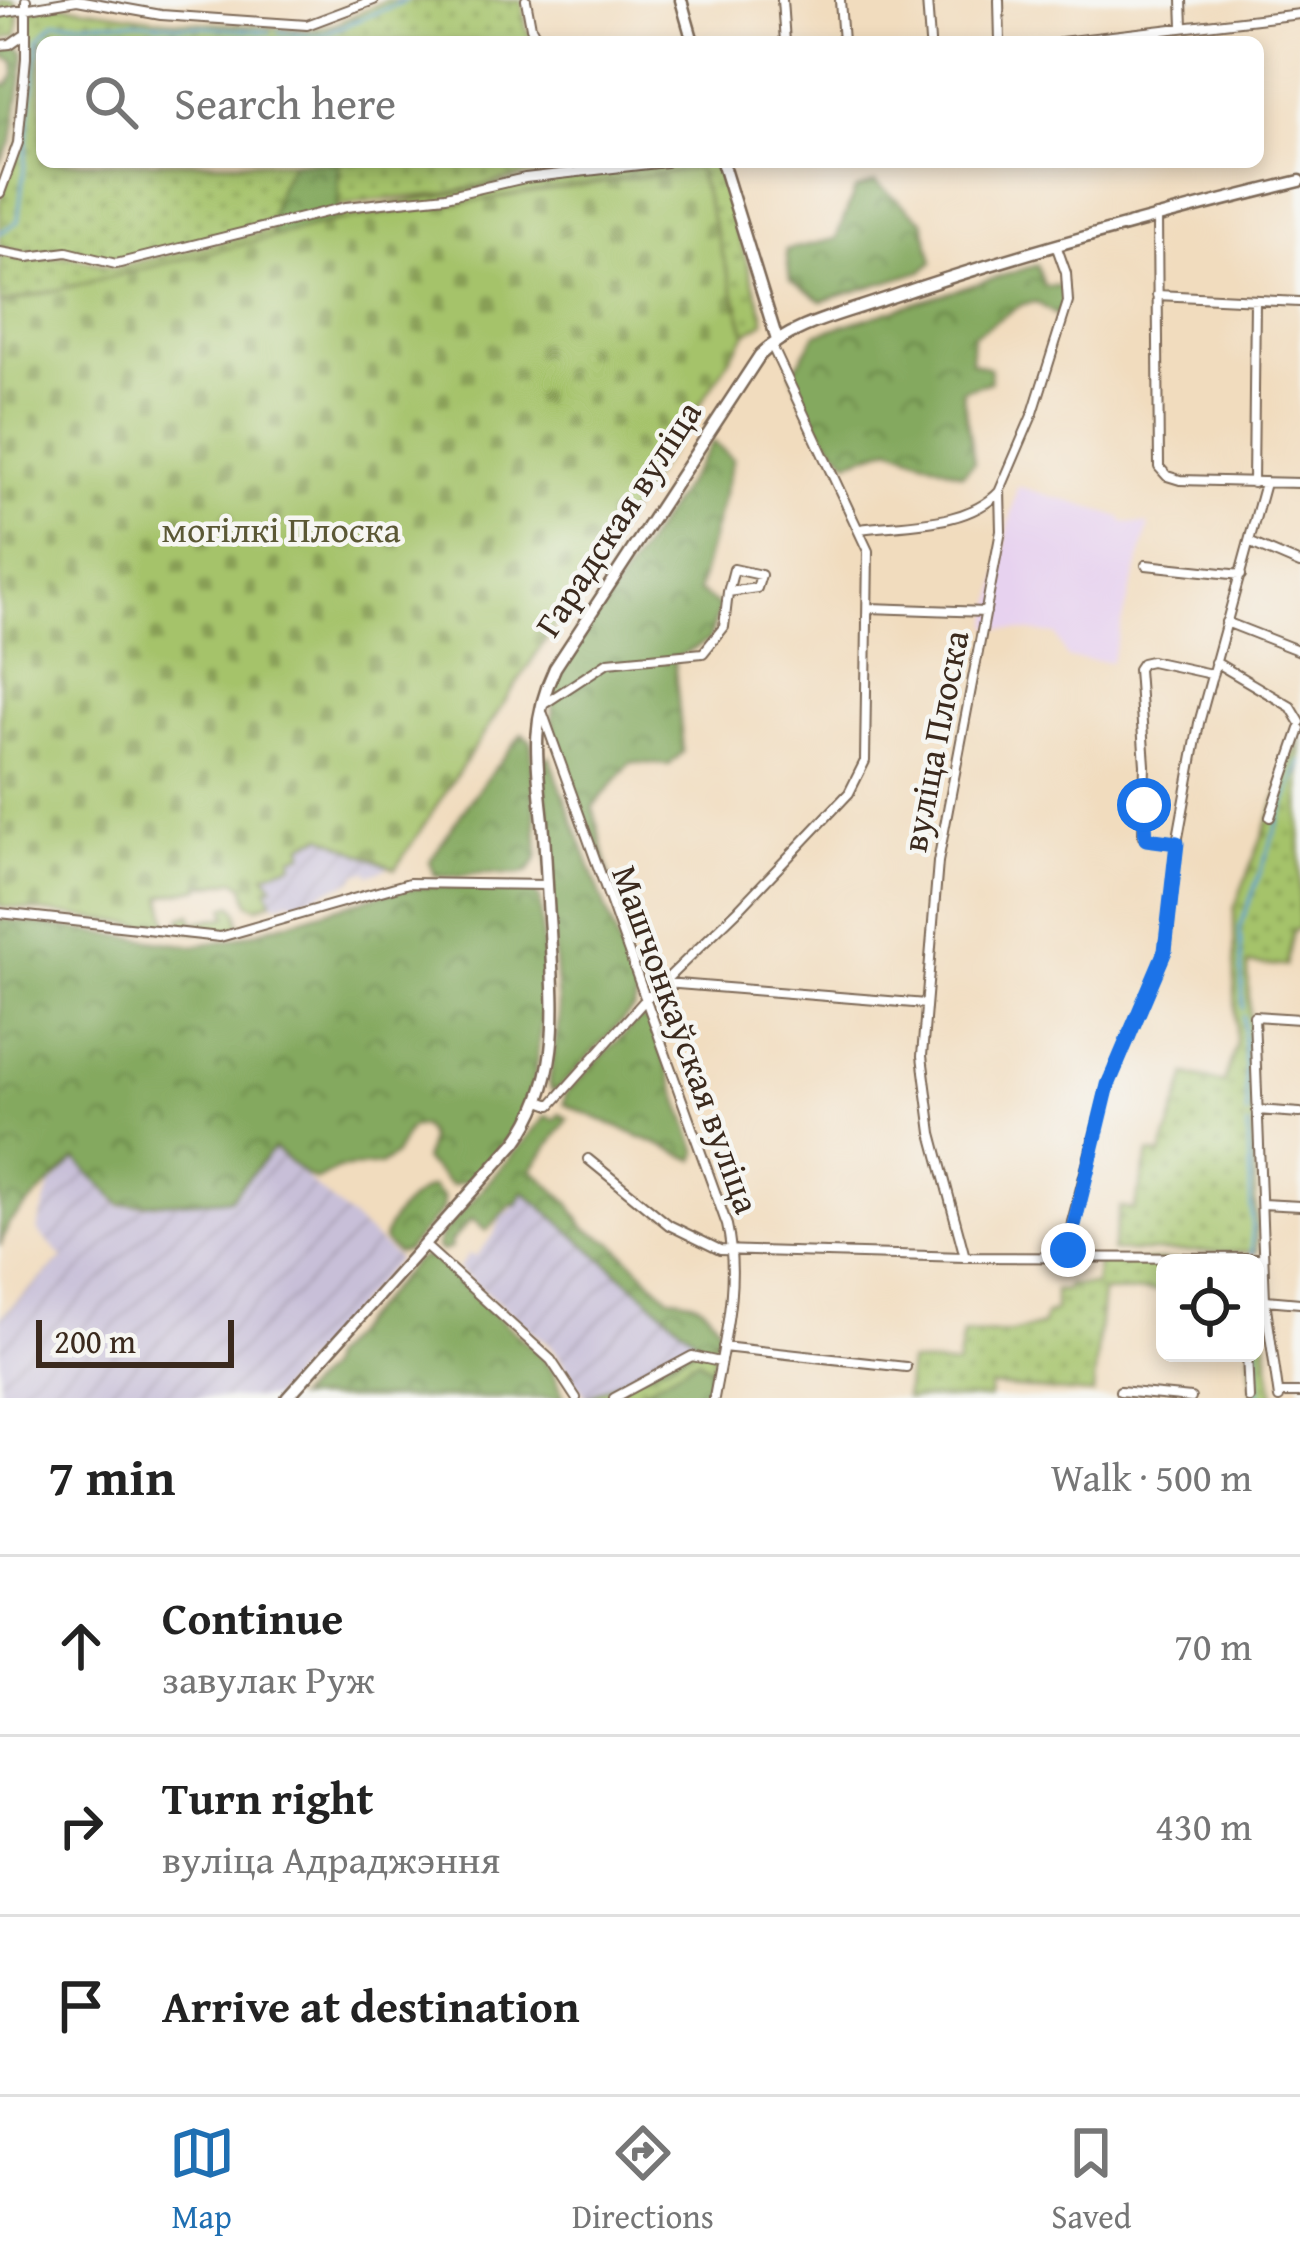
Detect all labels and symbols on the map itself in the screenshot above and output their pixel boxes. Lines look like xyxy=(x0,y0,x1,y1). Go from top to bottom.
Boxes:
street label: Гарадская вуліца xyxy=(521,389,713,647)
park label: могілкі Плоска xyxy=(161,502,401,555)
street label: вуліца Плоска xyxy=(887,626,981,856)
route start xyxy=(1117,778,1171,832)
street label: Машчонкаўская вуліца xyxy=(599,857,775,1221)
route end xyxy=(1041,1223,1095,1277)
scale bar xyxy=(36,1314,234,1367)

